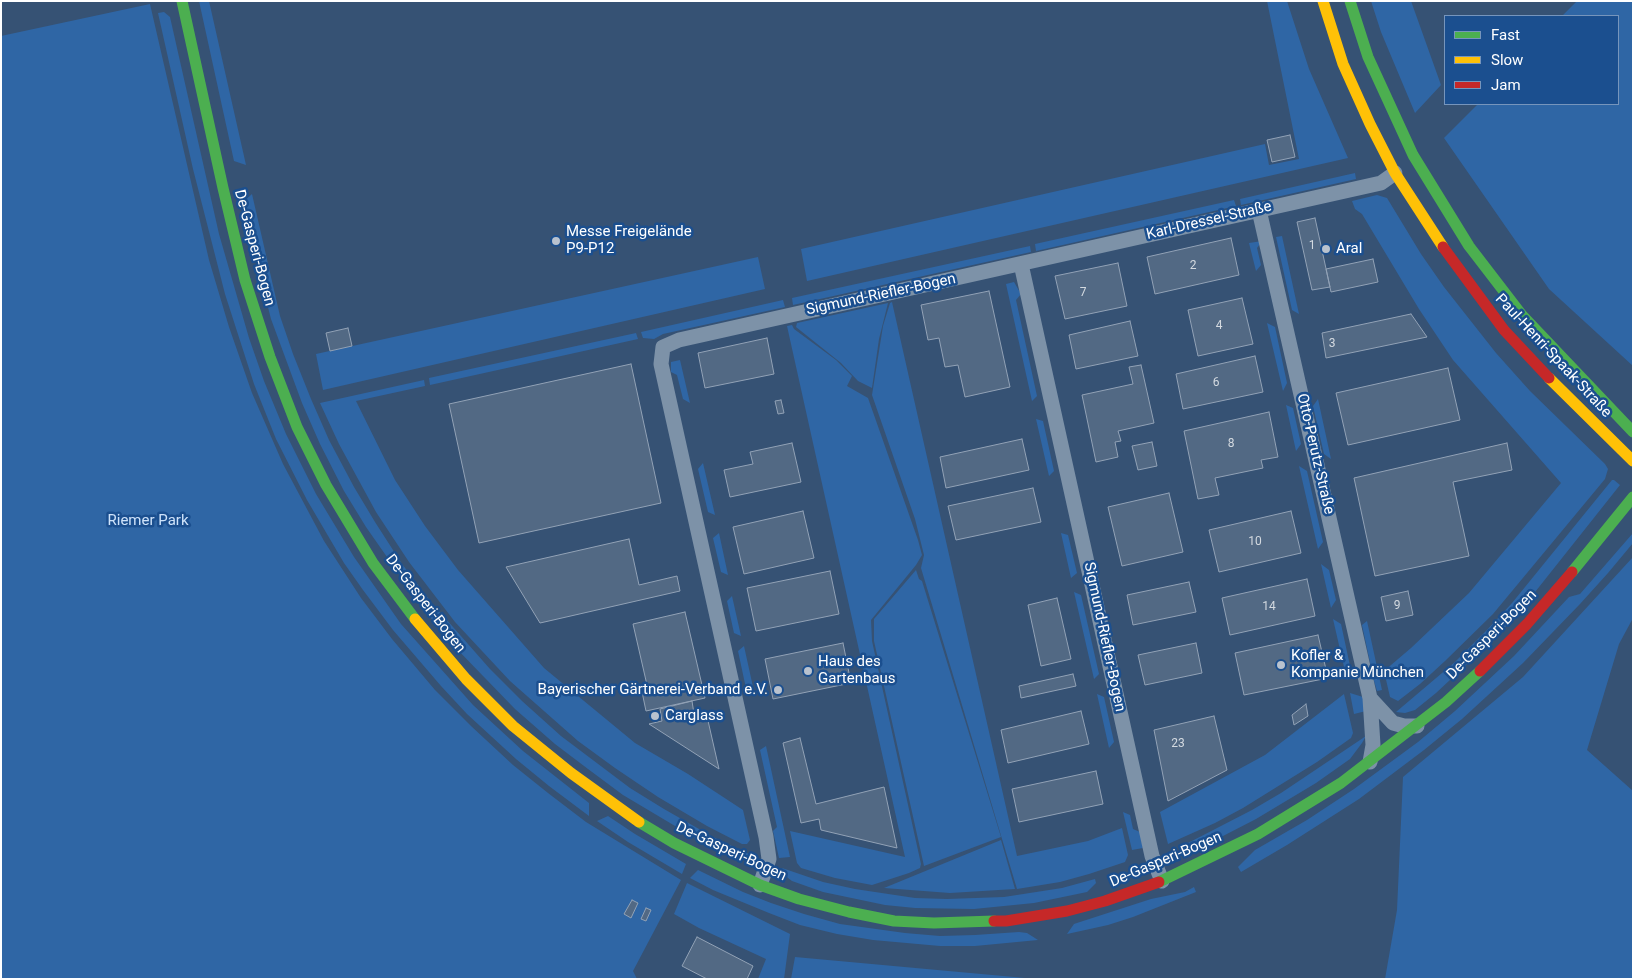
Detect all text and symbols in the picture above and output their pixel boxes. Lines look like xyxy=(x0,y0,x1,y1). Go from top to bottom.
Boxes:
legend xyxy=(1444,15,1619,105)
text: Fast xyxy=(1491,26,1520,44)
text: Slow xyxy=(1491,51,1523,69)
text: Jam xyxy=(1491,76,1521,94)
street label: De-Gasperi-Bogen xyxy=(230,188,278,308)
street label: Karl-Dressel-Straße xyxy=(1145,198,1273,244)
place label: Messe Freigelände P9-P12 xyxy=(566,223,692,258)
marker: Messe Freigelände P9-P12 xyxy=(550,235,562,247)
house number: 1 xyxy=(1309,239,1315,253)
place label: Aral xyxy=(1336,240,1362,258)
marker: Aral xyxy=(1320,243,1332,255)
house number: 2 xyxy=(1190,259,1196,273)
street label: Sigmund-Riefler-Bogen xyxy=(805,270,957,320)
house number: 7 xyxy=(1080,286,1086,300)
street label: Paul-Henri-Spaak-Straße xyxy=(1491,290,1615,422)
house number: 4 xyxy=(1216,319,1222,333)
house number: 3 xyxy=(1329,337,1335,351)
house number: 6 xyxy=(1213,376,1219,390)
street label: Otto-Perutz-Straße xyxy=(1292,392,1338,516)
house number: 8 xyxy=(1228,437,1234,451)
park label: Riemer Park xyxy=(108,512,188,530)
house number: 10 xyxy=(1248,535,1262,549)
street label: De-Gasperi-Bogen xyxy=(381,551,469,657)
street label: Sigmund-Riefler-Bogen xyxy=(1079,561,1129,713)
street label: De-Gasperi-Bogen xyxy=(1443,586,1541,684)
house number: 9 xyxy=(1394,599,1400,613)
house number: 14 xyxy=(1262,600,1276,614)
place label: Kofler & Kompanie München xyxy=(1291,647,1424,682)
place label: Haus des Gartenbaus xyxy=(818,653,896,688)
marker: Kofler & Kompanie München xyxy=(1275,659,1287,671)
marker: Haus des Gartenbaus xyxy=(802,665,814,677)
place label: Bayerischer Gärtnerei-Verband e.V. xyxy=(538,681,768,699)
marker: Bayerischer Gärtnerei-Verband e.V. xyxy=(772,684,784,696)
place label: Carglass xyxy=(665,707,724,725)
marker: Carglass xyxy=(649,710,661,722)
house number: 23 xyxy=(1171,737,1185,751)
street label: De-Gasperi-Bogen xyxy=(673,819,789,885)
street label: De-Gasperi-Bogen xyxy=(1107,828,1225,892)

